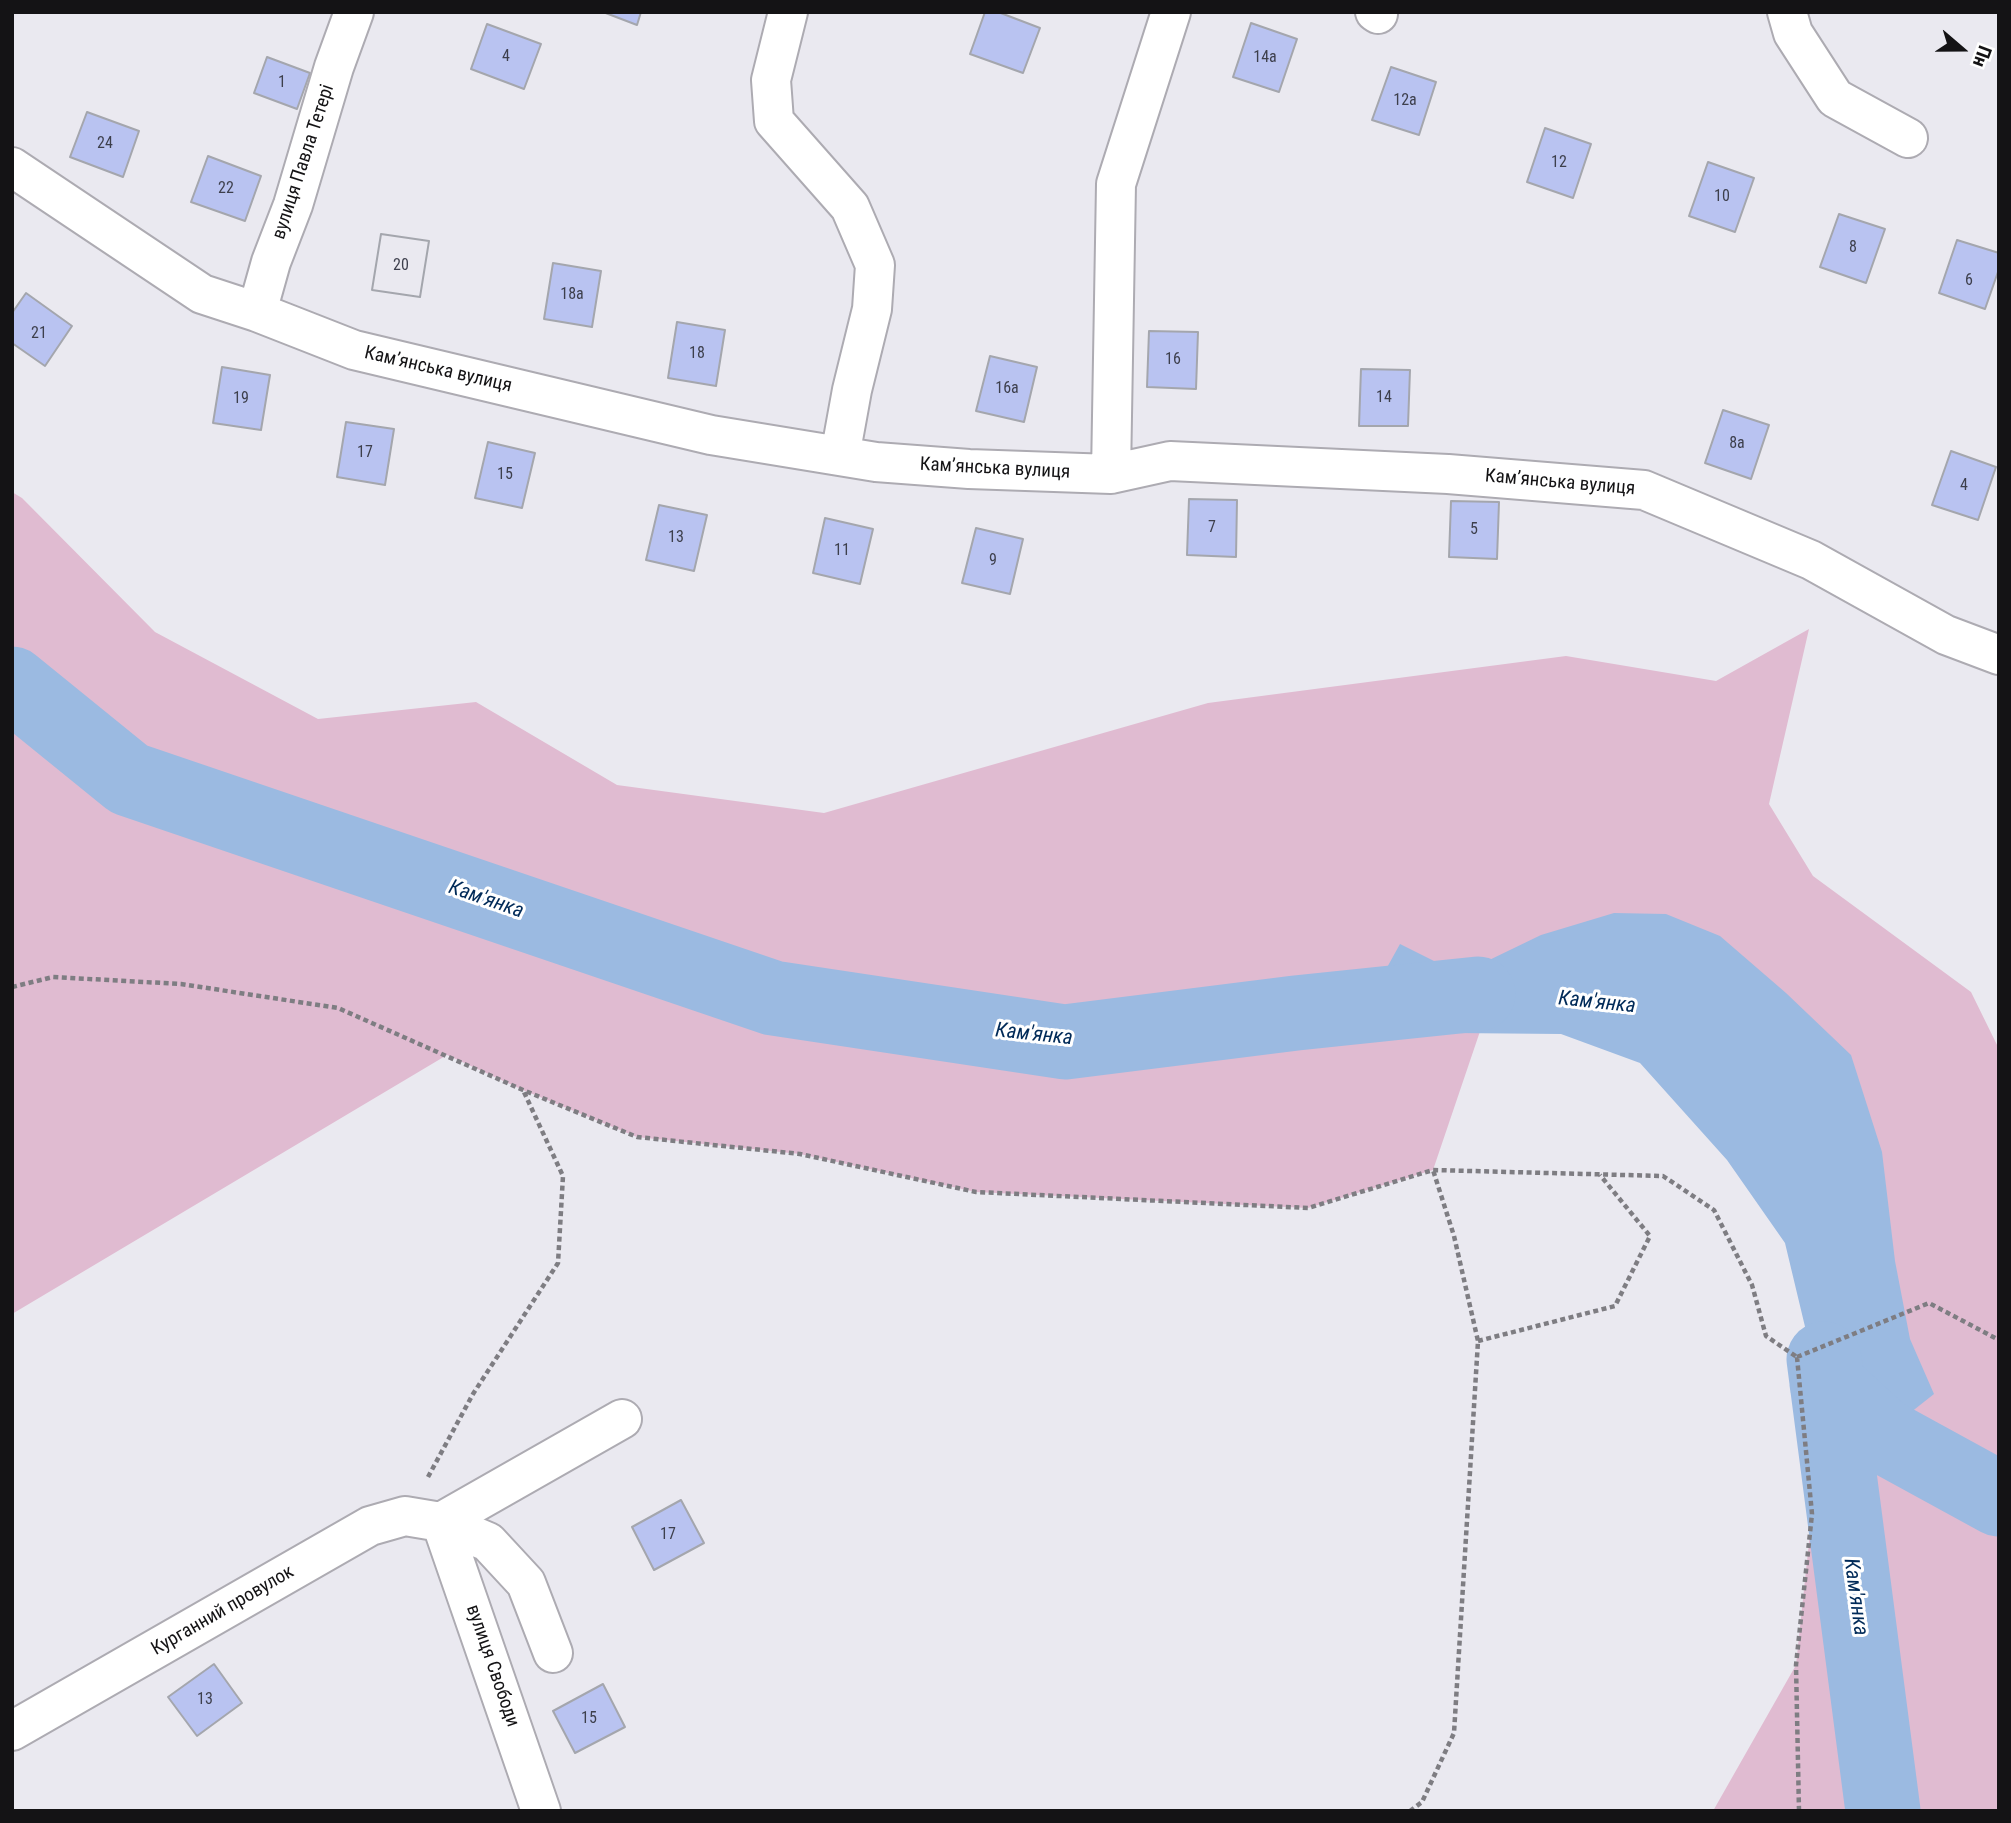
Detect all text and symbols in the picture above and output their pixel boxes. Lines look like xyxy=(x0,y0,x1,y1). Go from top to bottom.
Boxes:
north arrow xyxy=(1927,14,1997,84)
text: Пн xyxy=(1968,42,1997,70)
house number: 4 xyxy=(502,47,510,67)
house number: 14а xyxy=(1253,48,1277,68)
house number: 1 xyxy=(278,73,286,93)
street label: вулиця Павла Тетері xyxy=(268,82,340,242)
house number: 12а xyxy=(1393,91,1417,111)
house number: 24 xyxy=(97,134,113,154)
house number: 12 xyxy=(1551,153,1567,173)
house number: 22 xyxy=(218,179,234,199)
house number: 10 xyxy=(1714,187,1730,207)
house number: 8 xyxy=(1849,238,1857,258)
house number: 20 xyxy=(393,256,409,276)
house number: 6 xyxy=(1965,271,1973,291)
house number: 18а xyxy=(560,285,584,305)
house number: 21 xyxy=(31,324,47,344)
street label: Камʼянська вулиця xyxy=(362,342,514,398)
house number: 18 xyxy=(689,344,705,364)
house number: 16 xyxy=(1165,350,1181,370)
house number: 16а xyxy=(995,379,1019,399)
house number: 14 xyxy=(1376,388,1392,408)
house number: 19 xyxy=(233,389,249,409)
house number: 8а xyxy=(1729,434,1745,454)
house number: 17 xyxy=(357,443,373,463)
street label: Камʼянська вулиця xyxy=(919,454,1071,484)
house number: 15 xyxy=(497,465,513,485)
street label: Камʼянська вулиця xyxy=(1484,465,1636,501)
house number: 4 xyxy=(1960,476,1968,496)
house number: 7 xyxy=(1208,518,1216,538)
house number: 5 xyxy=(1470,520,1478,540)
house number: 13 xyxy=(668,528,684,548)
house number: 11 xyxy=(834,541,850,561)
house number: 9 xyxy=(989,551,997,571)
water label: Кам'янка xyxy=(445,875,527,925)
water label: Кам'янка xyxy=(1557,986,1637,1020)
water label: Кам'янка xyxy=(994,1018,1074,1052)
house number: 17 xyxy=(660,1525,676,1545)
water label: Кам'янка xyxy=(1837,1557,1873,1637)
street label: Курганний провулок xyxy=(148,1561,298,1661)
street label: вулиця Свободи xyxy=(460,1602,524,1730)
house number: 13 xyxy=(197,1690,213,1710)
house number: 15 xyxy=(581,1709,597,1729)

